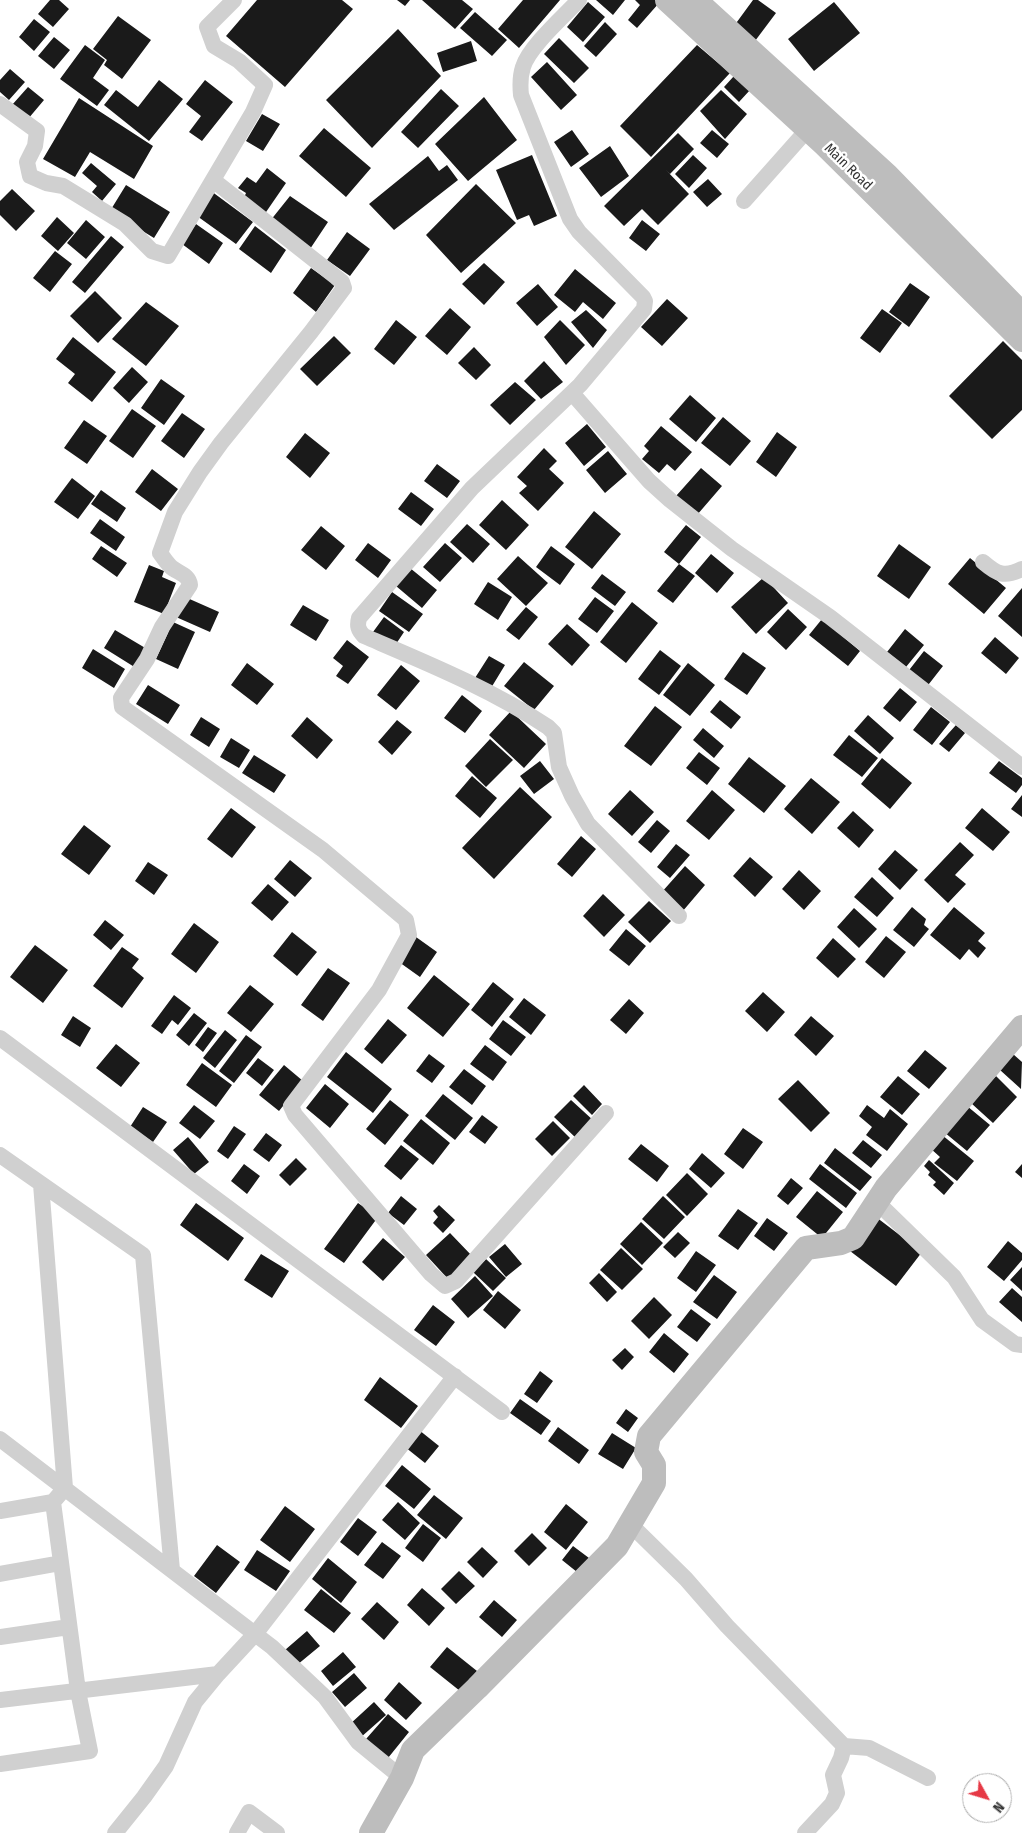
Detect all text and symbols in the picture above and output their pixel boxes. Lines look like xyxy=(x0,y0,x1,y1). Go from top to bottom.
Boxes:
street label: Main Road xyxy=(821,140,875,194)
north arrow xyxy=(962,1773,1012,1823)
text: N xyxy=(989,1799,1008,1816)

